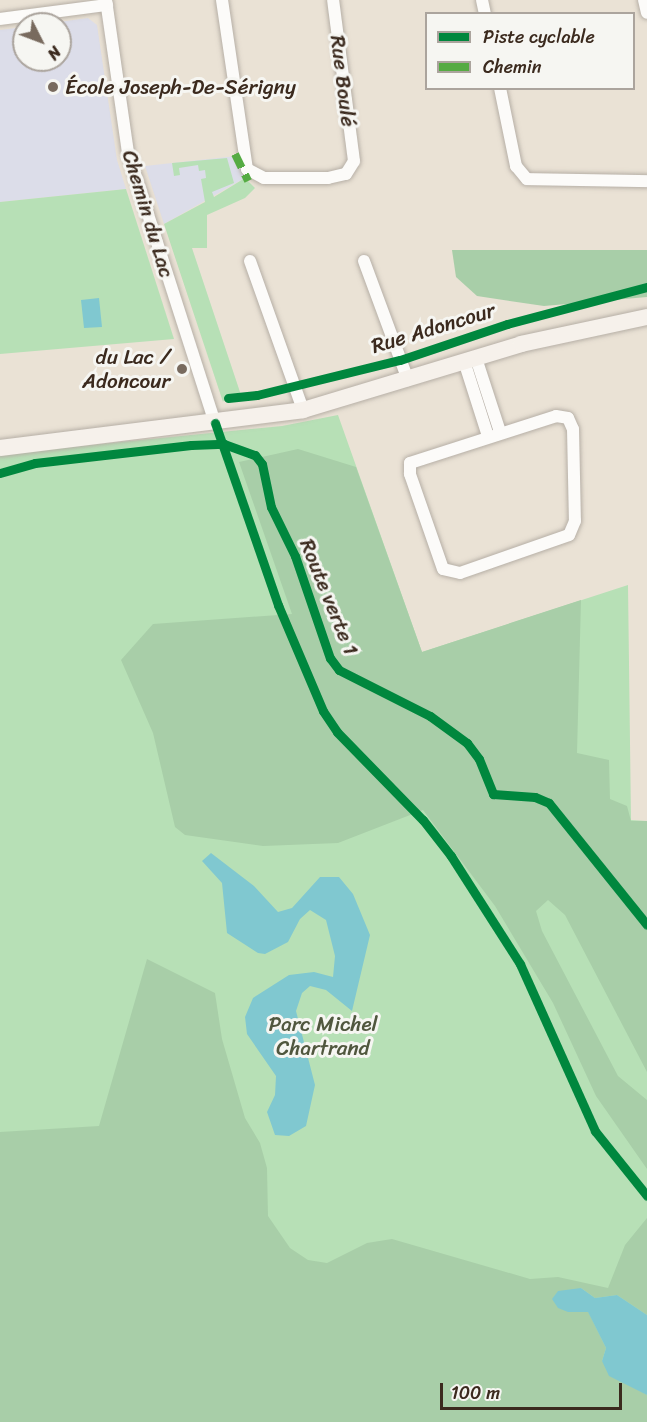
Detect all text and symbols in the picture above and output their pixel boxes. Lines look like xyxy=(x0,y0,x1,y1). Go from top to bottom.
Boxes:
north arrow xyxy=(12,12,72,72)
legend xyxy=(425,12,635,90)
text: Piste cyclable xyxy=(483,21,595,53)
street label: Rue Boulé xyxy=(325,34,361,128)
text: N xyxy=(40,39,69,67)
text: Chemin xyxy=(483,51,541,83)
place label: École Joseph-De-Sérigny xyxy=(65,74,297,100)
marker: École Joseph-De-Sérigny xyxy=(46,80,60,94)
street label: Chemin du Lac xyxy=(117,147,179,281)
street label: Rue Adoncour xyxy=(368,297,498,359)
place label: du Lac / Adoncour xyxy=(82,344,170,394)
marker: du Lac / Adoncour xyxy=(175,362,189,376)
street label: Route verte 1 xyxy=(294,536,364,658)
park label: Parc Michel Chartrand xyxy=(268,1011,378,1061)
scale bar xyxy=(443,1371,624,1409)
text: 100 m xyxy=(451,1377,500,1409)

